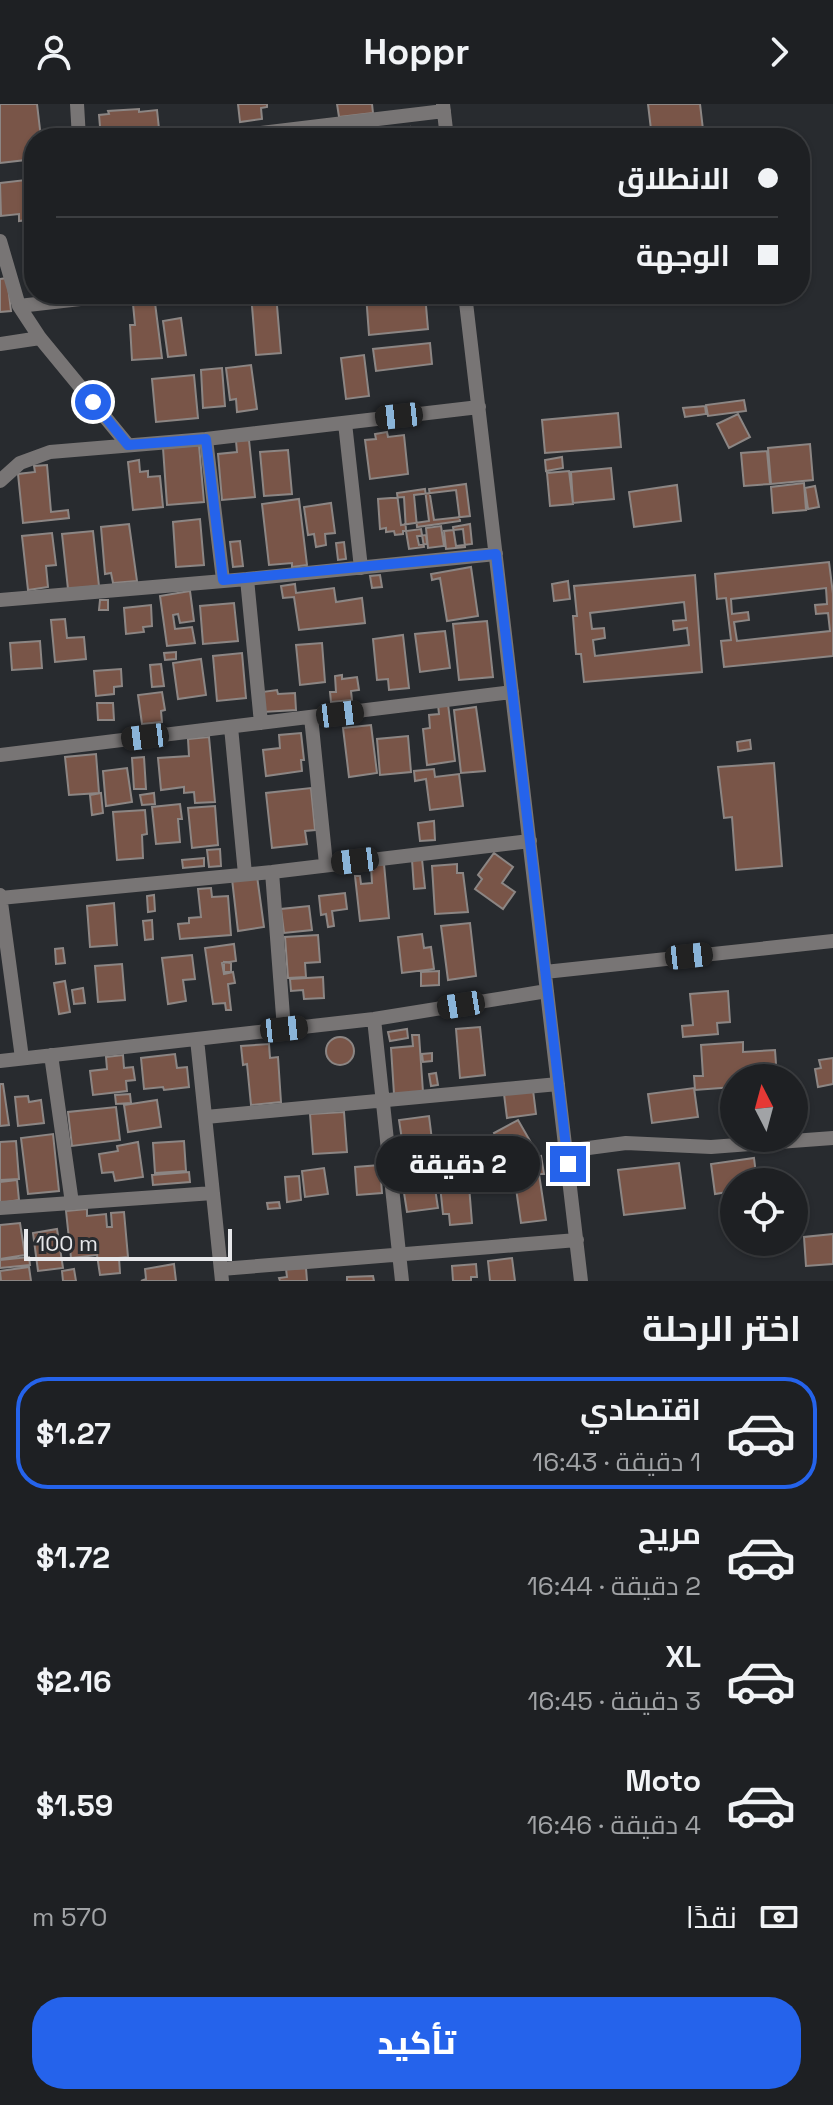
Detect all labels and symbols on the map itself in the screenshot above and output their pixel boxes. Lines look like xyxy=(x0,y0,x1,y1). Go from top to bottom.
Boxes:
route start xyxy=(75,384,111,420)
car xyxy=(374,402,424,430)
car xyxy=(315,699,365,729)
car xyxy=(120,722,170,752)
car xyxy=(330,846,380,876)
car xyxy=(664,942,714,970)
car xyxy=(435,989,487,1021)
car xyxy=(259,1015,309,1043)
north arrow xyxy=(720,1064,808,1152)
callout: 2 دقيقة xyxy=(376,1136,540,1192)
route end xyxy=(550,1146,586,1182)
scale bar xyxy=(24,1225,232,1261)

